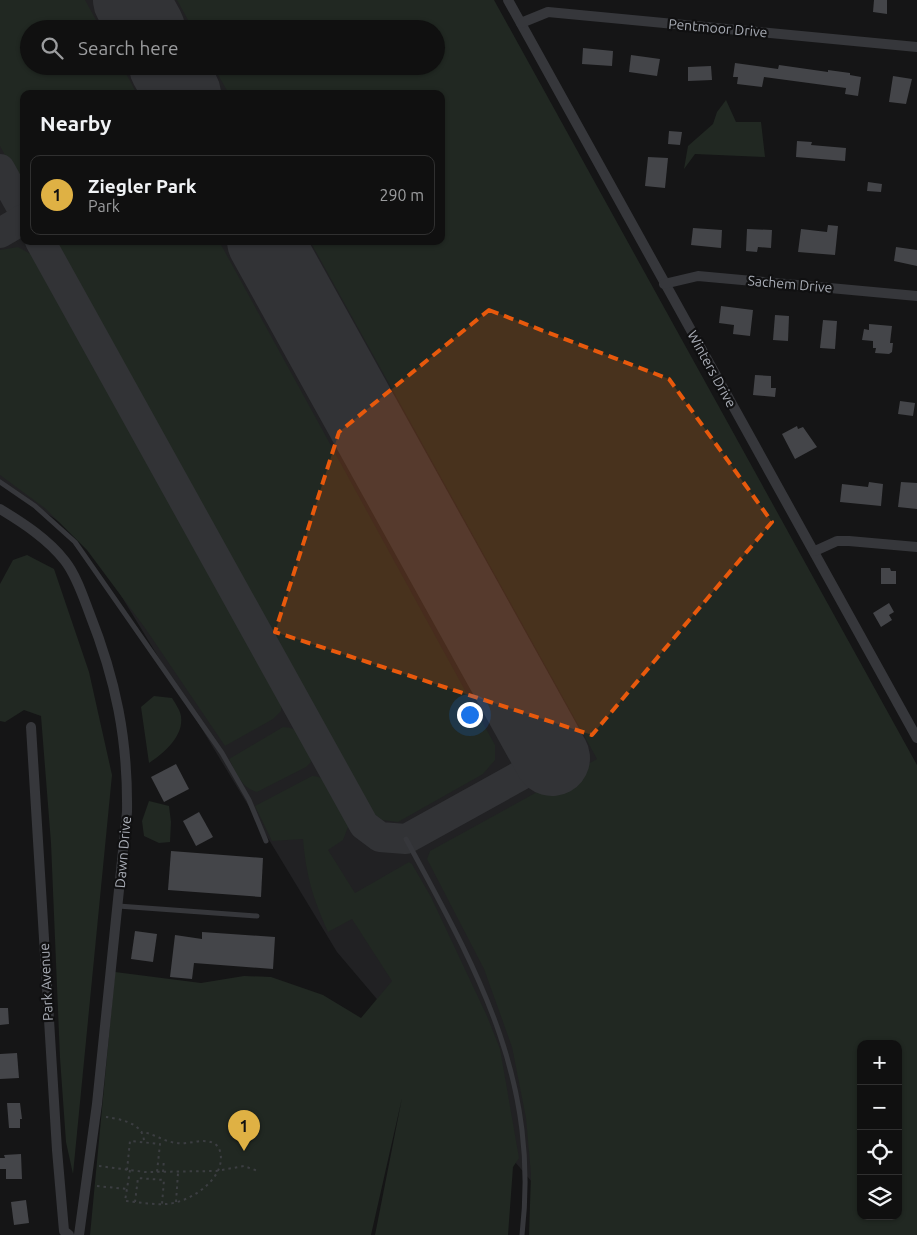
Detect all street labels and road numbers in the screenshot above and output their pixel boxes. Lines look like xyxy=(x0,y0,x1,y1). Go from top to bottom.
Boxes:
street label: Pentmoor Drive xyxy=(668,16,768,40)
street label: Sachem Drive xyxy=(747,272,833,296)
street label: Winters Drive xyxy=(684,328,740,410)
street label: Dawn Drive xyxy=(112,815,134,889)
street label: Park Avenue xyxy=(36,943,56,1021)

